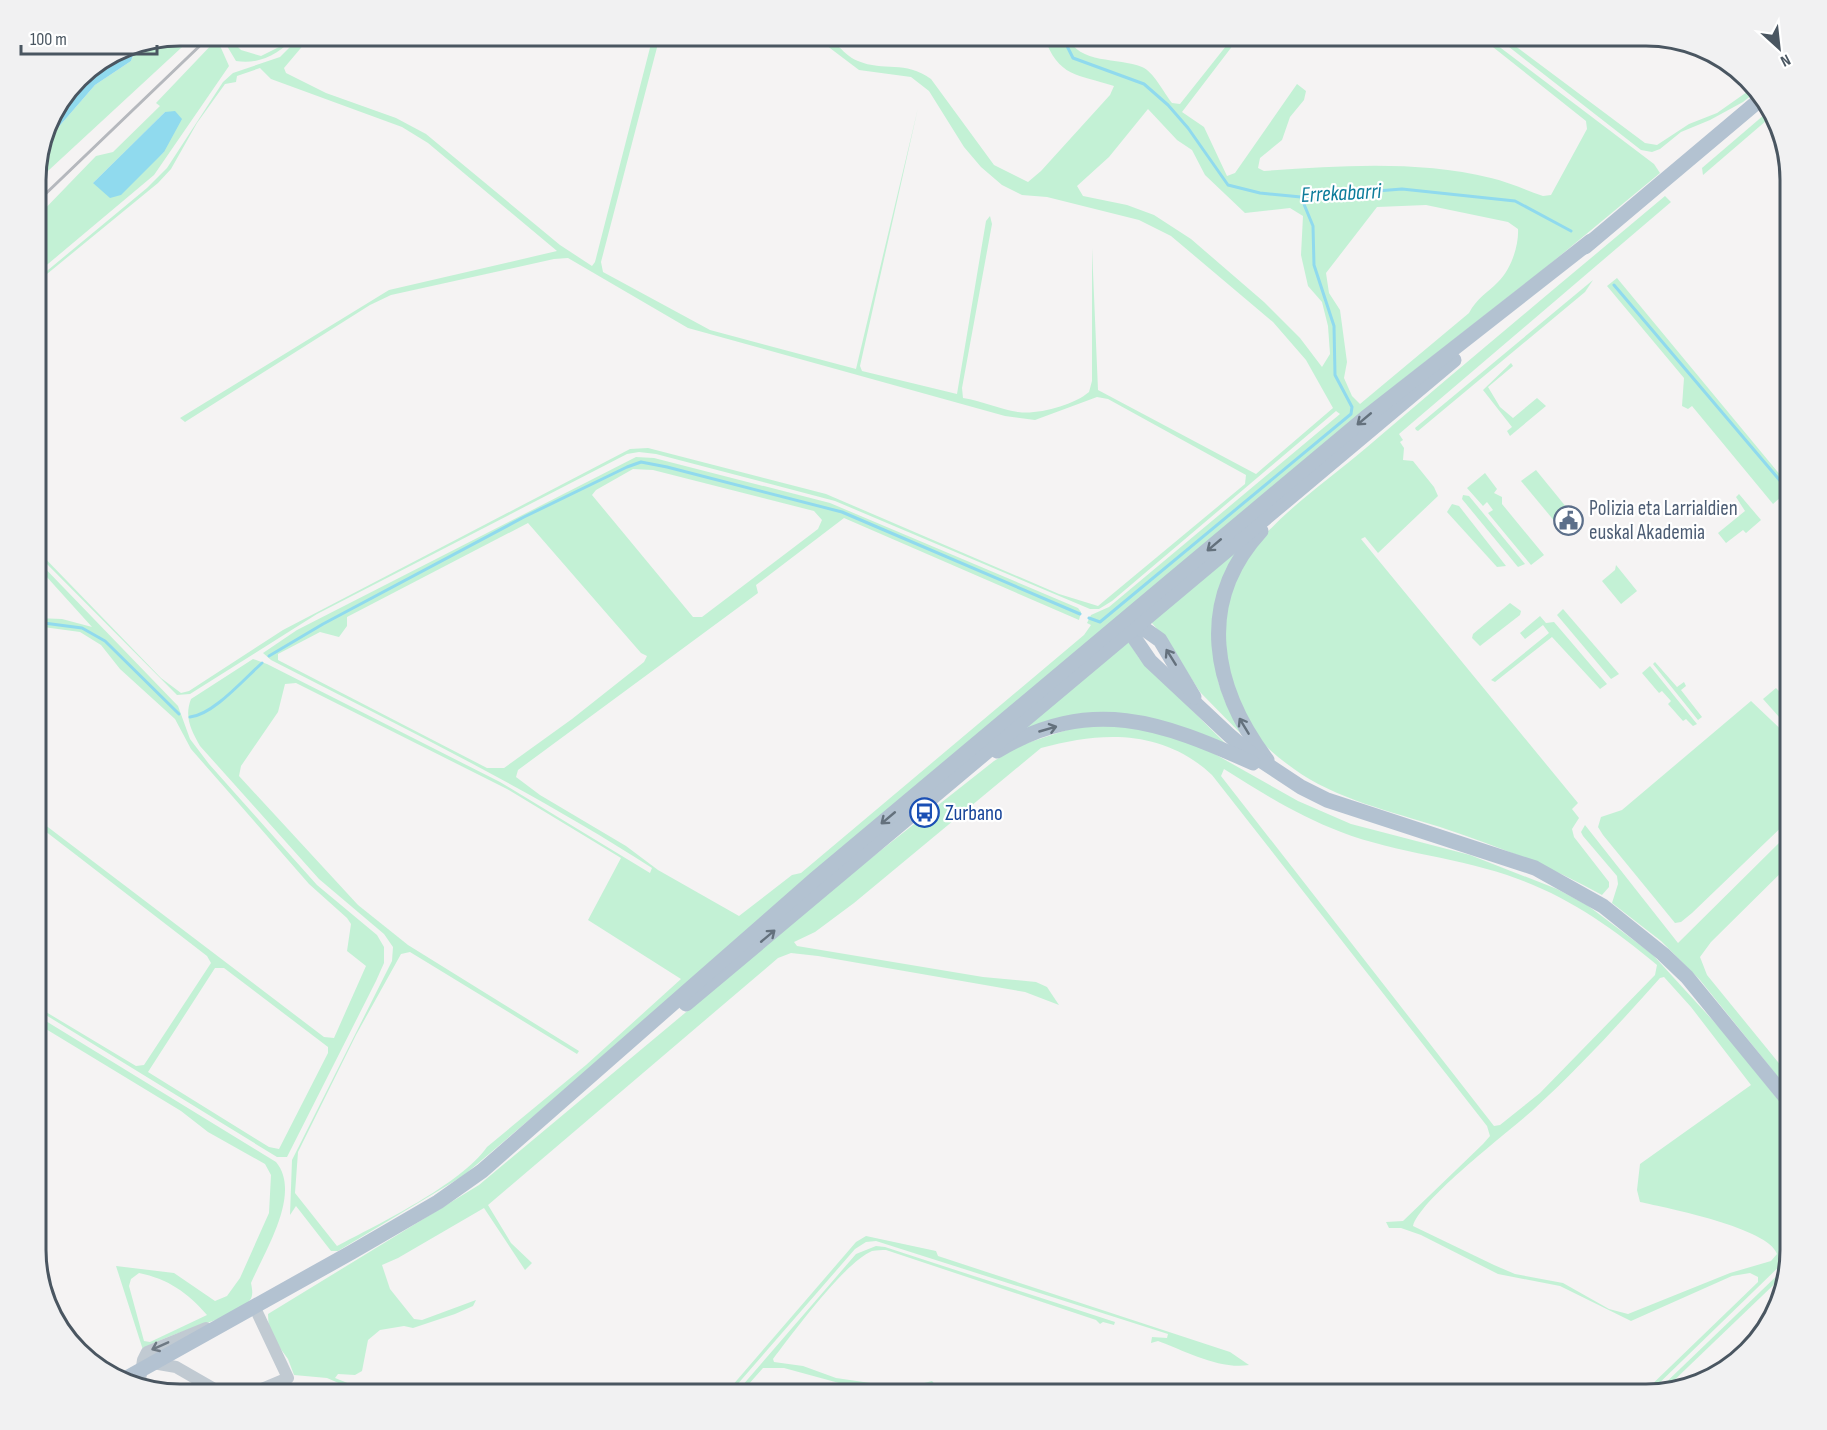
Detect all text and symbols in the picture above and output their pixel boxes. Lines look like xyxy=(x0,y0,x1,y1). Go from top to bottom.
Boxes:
scale bar xyxy=(21,18,158,56)
north arrow xyxy=(1749,18,1809,78)
text: 100 m xyxy=(30,29,67,50)
text: N xyxy=(1777,50,1793,70)
water label: Errekabarri xyxy=(1300,178,1383,209)
one-way arrow xyxy=(1356,413,1372,426)
place label: Polizia eta Larrialdien euskal Akademia xyxy=(1589,496,1738,545)
public building icon: Polizia eta Larrialdien euskal Akademia xyxy=(1552,504,1584,536)
one-way arrow xyxy=(1206,538,1222,551)
one-way arrow xyxy=(1165,649,1177,666)
one-way arrow xyxy=(1238,718,1250,735)
one-way arrow xyxy=(1038,723,1057,734)
bus stop icon: Zurbano xyxy=(908,797,940,829)
place label: Zurbano xyxy=(945,801,1003,826)
one-way arrow xyxy=(880,812,896,825)
one-way arrow xyxy=(760,929,775,943)
one-way arrow xyxy=(152,1340,170,1352)

